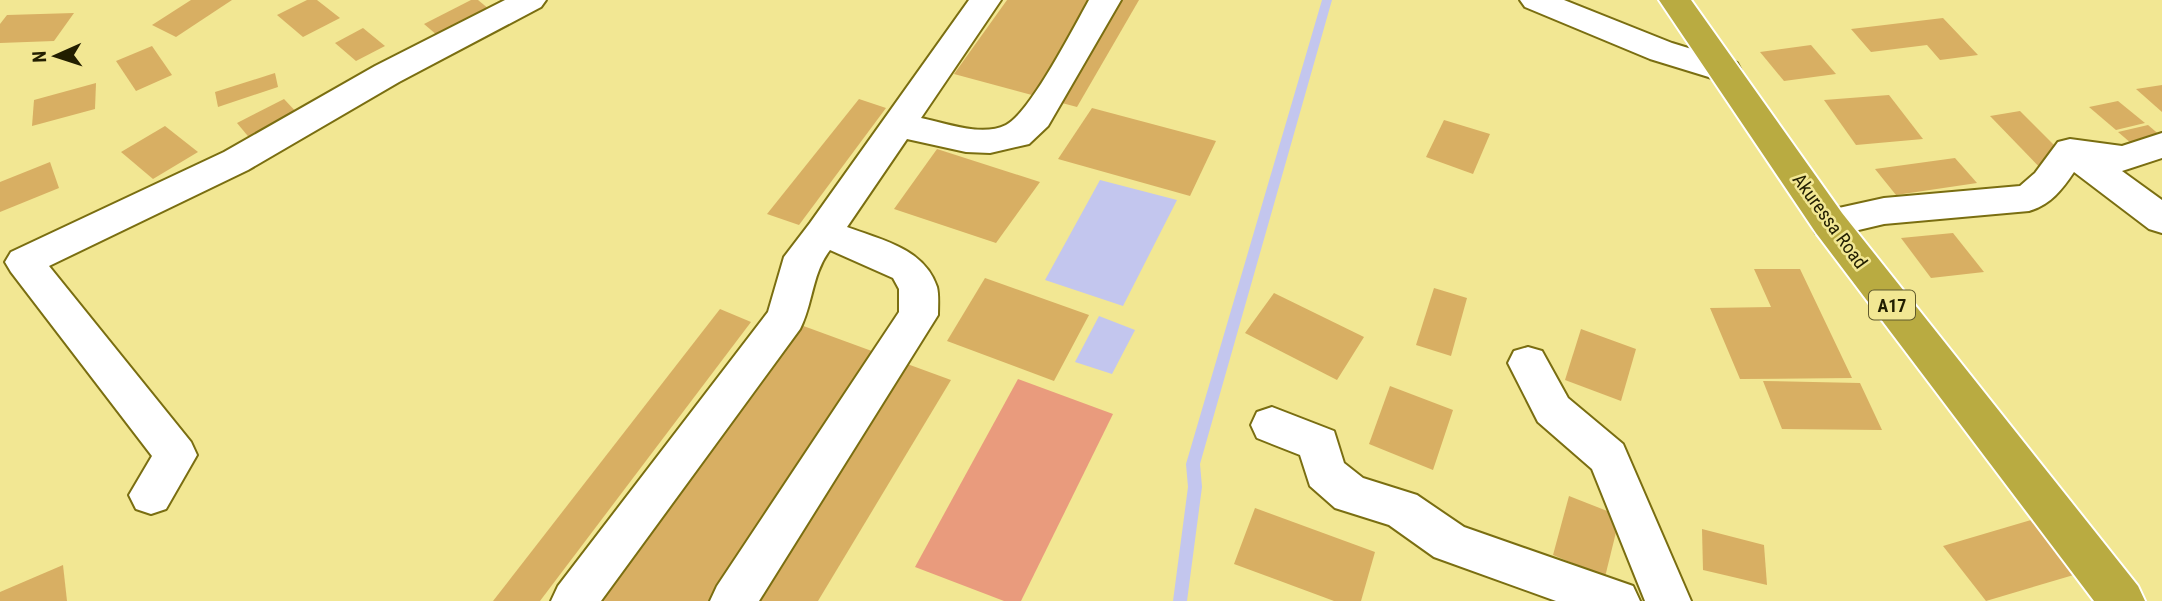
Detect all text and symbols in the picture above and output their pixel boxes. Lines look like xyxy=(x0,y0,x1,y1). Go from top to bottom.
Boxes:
north arrow xyxy=(21,21,91,91)
text: N xyxy=(28,50,51,63)
street label: Akuressa Road xyxy=(1788,169,1872,273)
road number: A17 xyxy=(1869,290,1915,320)

